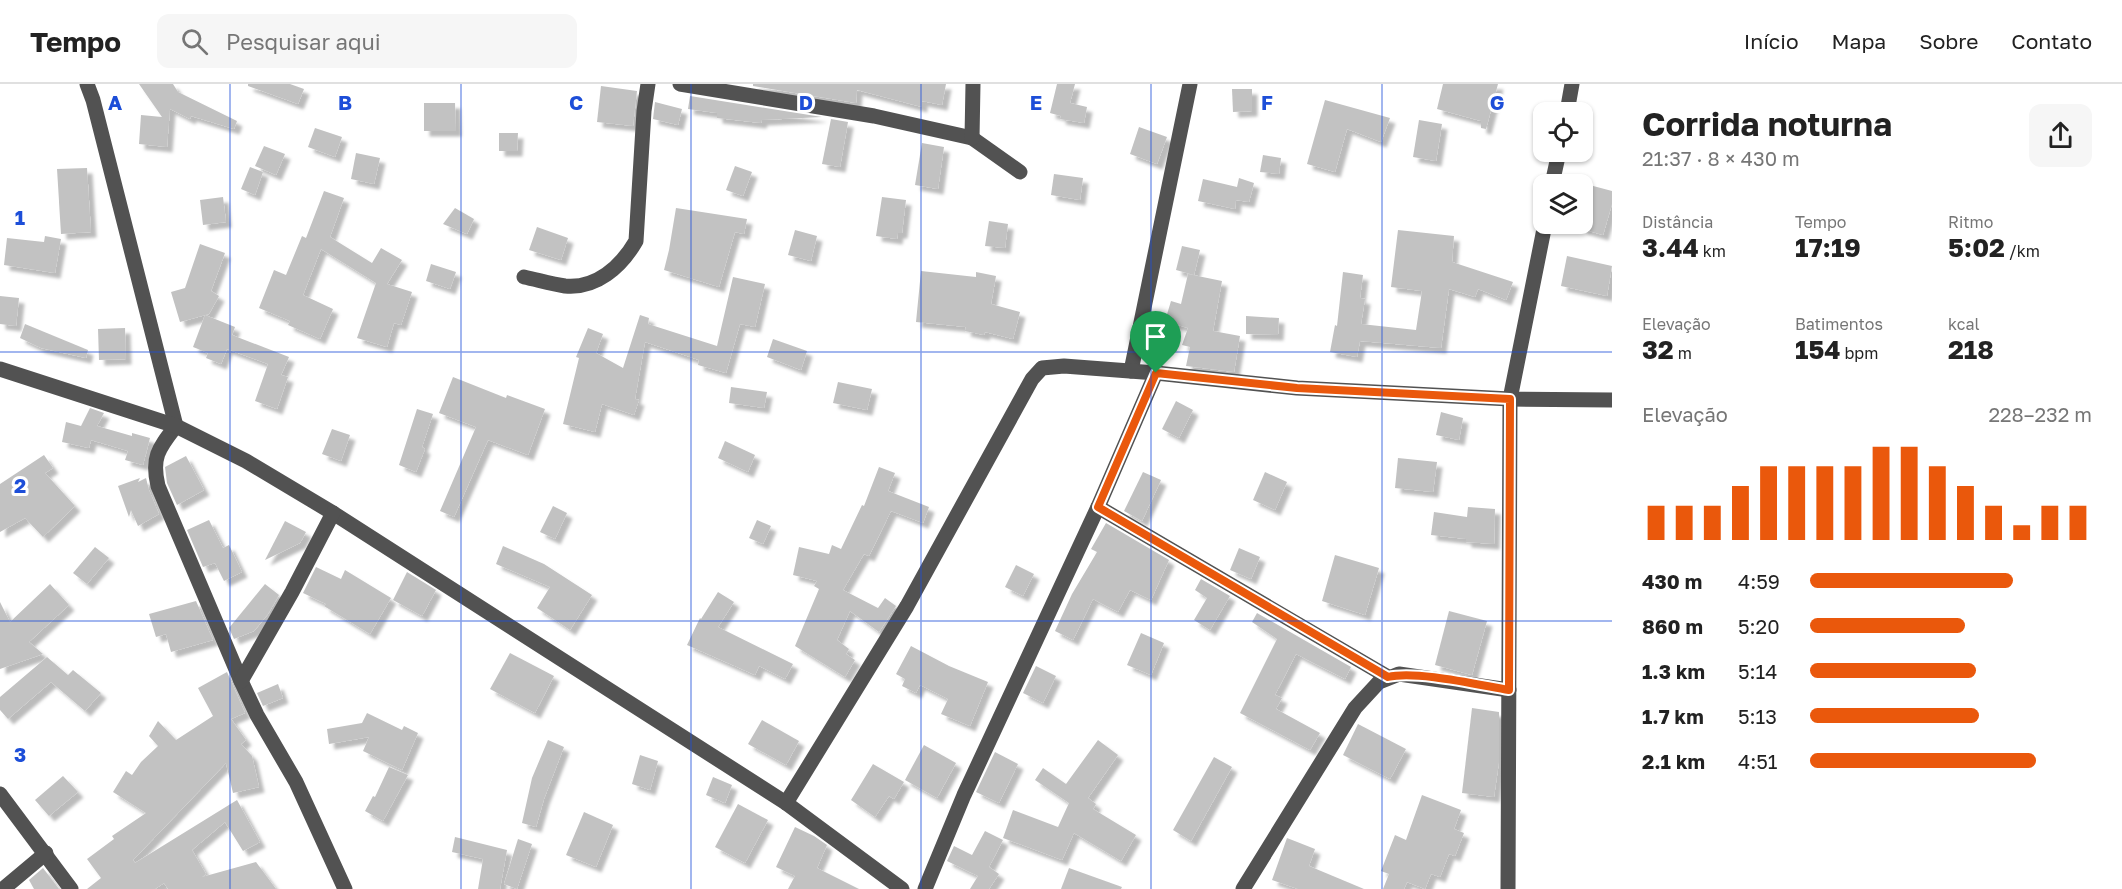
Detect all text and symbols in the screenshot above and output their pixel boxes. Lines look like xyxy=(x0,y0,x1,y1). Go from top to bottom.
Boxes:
search box xyxy=(157,14,577,68)
text: Tempo xyxy=(30,25,121,58)
icon: search xyxy=(178,25,211,58)
text: Pesquisar aqui xyxy=(226,28,381,55)
text: Início xyxy=(1744,28,1799,54)
text: Mapa xyxy=(1832,28,1886,54)
text: Sobre xyxy=(1919,28,1978,54)
text: Contato xyxy=(2011,28,2092,54)
text: A xyxy=(108,90,122,114)
text: B xyxy=(338,90,352,114)
text: C xyxy=(569,90,583,114)
text: D xyxy=(799,90,813,114)
text: E xyxy=(1030,90,1042,114)
text: F xyxy=(1261,90,1273,114)
text: G xyxy=(1490,90,1504,114)
map controls xyxy=(1533,102,1593,234)
button: locate xyxy=(1533,102,1593,162)
text: Corrida noturna xyxy=(1642,104,1892,143)
button: share xyxy=(2029,104,2092,167)
text: 21:37 · 8 × 430 m xyxy=(1642,146,1800,170)
button: layers xyxy=(1533,174,1593,234)
text: 1 xyxy=(15,205,25,229)
text: Distância xyxy=(1642,212,1713,232)
text: Tempo xyxy=(1795,212,1846,232)
text: Ritmo xyxy=(1948,212,1993,232)
text: 3.44 xyxy=(1642,232,1699,263)
text: 17:19 xyxy=(1795,232,1861,263)
text: 5:02 xyxy=(1948,232,2005,263)
text: km xyxy=(1699,241,1726,261)
text: /km xyxy=(2005,241,2040,261)
pin xyxy=(1130,311,1181,373)
text: Elevação xyxy=(1642,314,1711,334)
text: Batimentos xyxy=(1795,314,1883,334)
text: kcal xyxy=(1948,314,1980,334)
icon: arrive xyxy=(1139,320,1172,353)
text: 32 xyxy=(1642,334,1674,365)
text: 154 xyxy=(1795,334,1841,365)
text: 218 xyxy=(1948,334,1994,365)
text: m xyxy=(1674,343,1692,363)
text: bpm xyxy=(1841,343,1878,363)
text: Elevação xyxy=(1642,402,1728,426)
text: 228–232 m xyxy=(1988,402,2092,426)
text: 2 xyxy=(14,473,26,497)
text: 430 m xyxy=(1642,569,1702,593)
text: 4:59 xyxy=(1738,569,1780,593)
text: 860 m xyxy=(1642,614,1703,638)
text: 5:20 xyxy=(1738,614,1780,638)
text: 1.3 km xyxy=(1642,659,1705,683)
text: 5:14 xyxy=(1738,659,1778,683)
text: 1.7 km xyxy=(1642,704,1704,728)
text: 5:13 xyxy=(1738,704,1777,728)
text: 3 xyxy=(14,742,26,766)
text: 2.1 km xyxy=(1642,749,1705,773)
text: 4:51 xyxy=(1738,749,1778,773)

